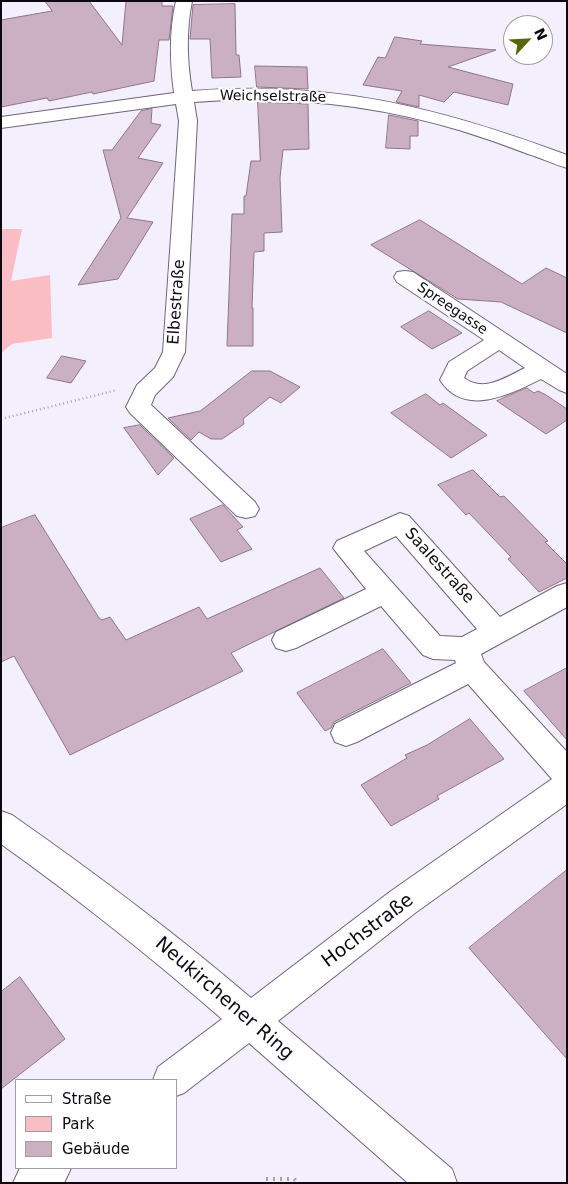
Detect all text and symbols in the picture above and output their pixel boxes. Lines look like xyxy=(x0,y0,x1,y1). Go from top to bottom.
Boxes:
north arrow xyxy=(503,15,553,65)
text: N xyxy=(531,25,550,43)
street label: Weichselstraße xyxy=(220,88,326,106)
street label: Elbestraße xyxy=(164,259,190,345)
street label: Spreegasse xyxy=(414,279,490,339)
street label: Saalestraße xyxy=(400,524,478,608)
street label: Hochstraße xyxy=(318,889,418,973)
street label: Neukirchener Ring xyxy=(150,933,298,1065)
legend xyxy=(15,1079,178,1169)
text: Straße xyxy=(62,1090,111,1108)
text: Park xyxy=(62,1115,94,1133)
text: Gebäude xyxy=(62,1140,130,1158)

